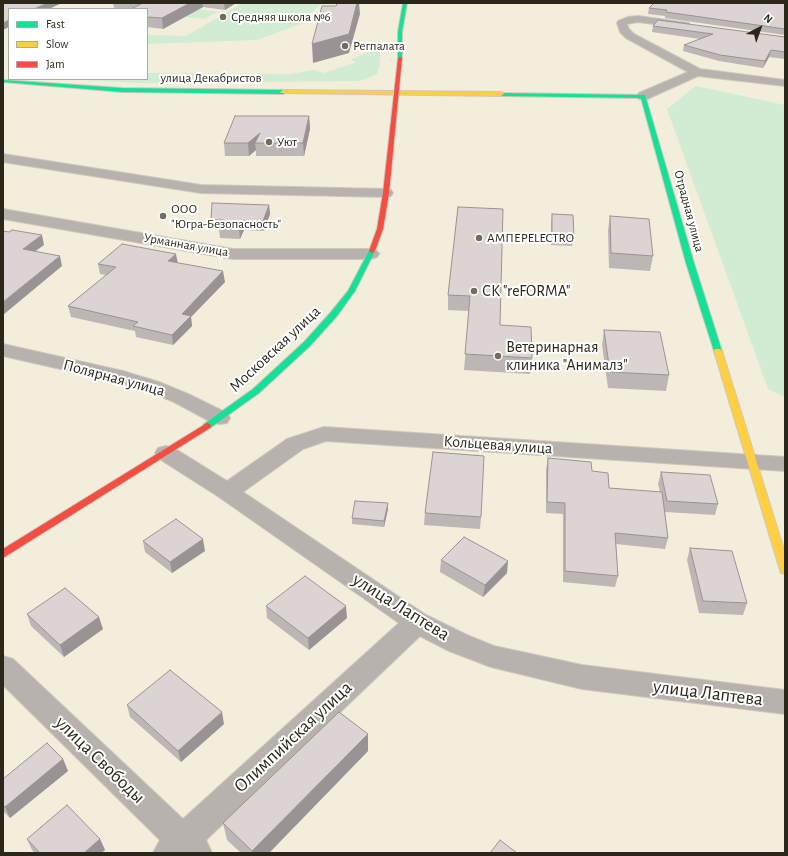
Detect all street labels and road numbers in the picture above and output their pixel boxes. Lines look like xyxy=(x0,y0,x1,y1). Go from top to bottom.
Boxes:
street label: улица Декабристов xyxy=(161,70,261,86)
street label: Отрадная улица xyxy=(671,168,707,254)
street label: Урманная улица xyxy=(142,230,230,260)
street label: Московская улица xyxy=(225,302,325,396)
street label: Полярная улица xyxy=(61,355,167,401)
street label: Кольцевая улица xyxy=(443,432,553,458)
street label: улица Лаптева xyxy=(348,568,454,646)
street label: улица Лаптева xyxy=(652,675,764,711)
street label: Олимпийская улица xyxy=(229,676,357,798)
street label: улица Свободы xyxy=(50,711,150,809)

